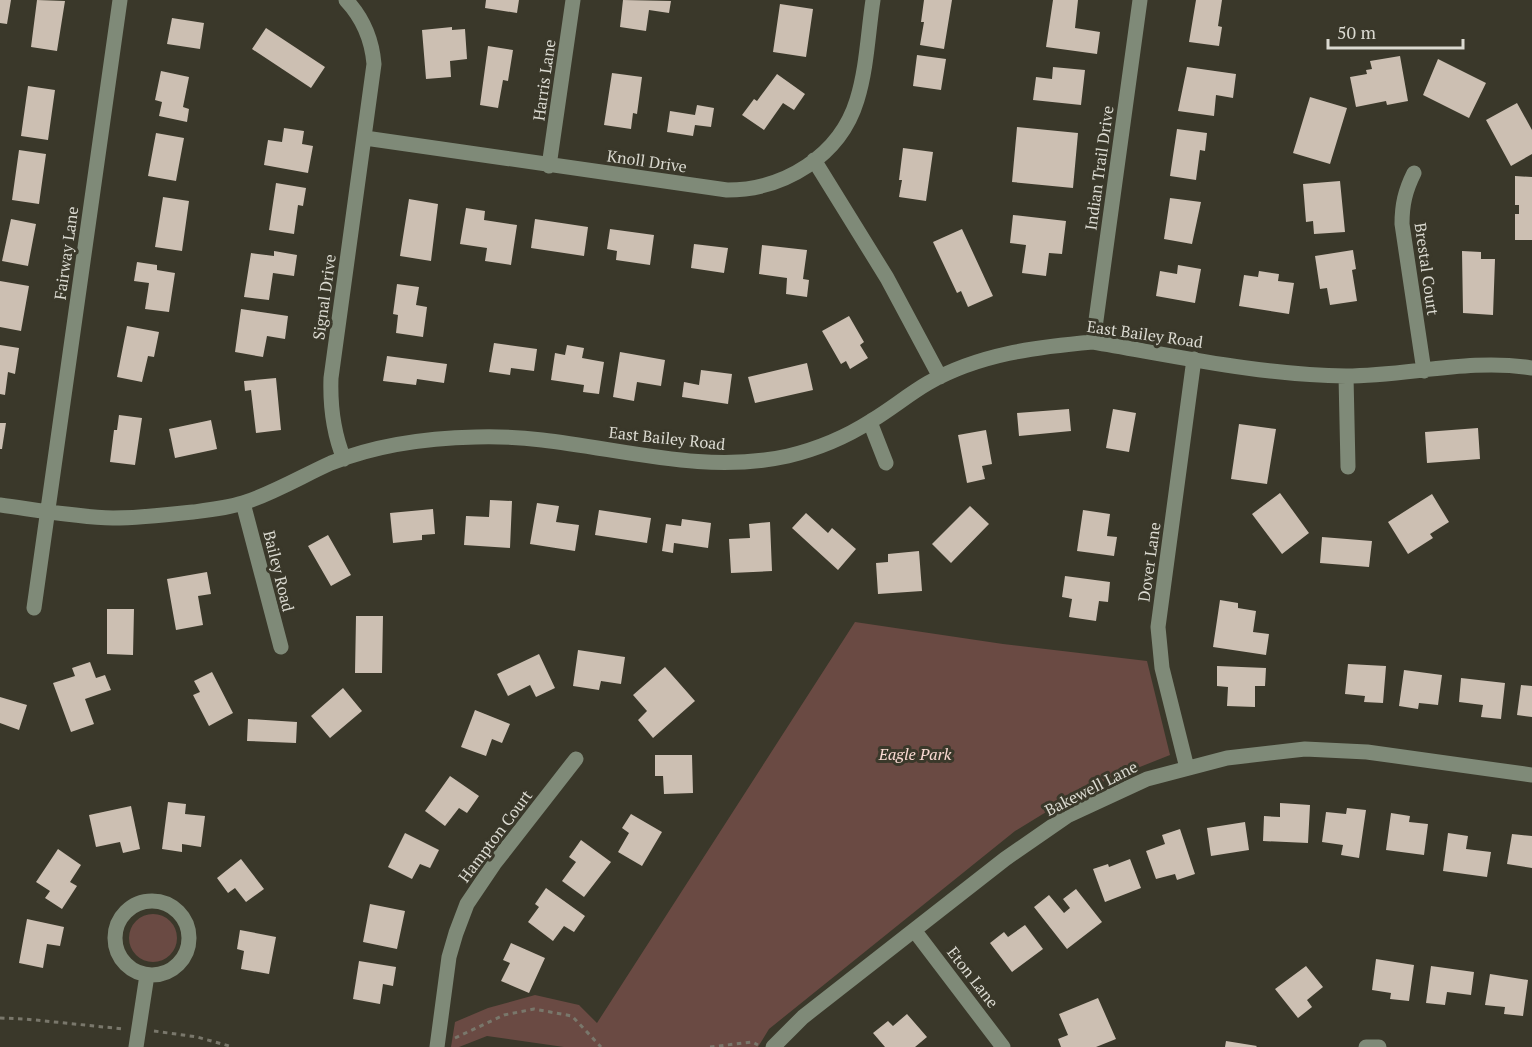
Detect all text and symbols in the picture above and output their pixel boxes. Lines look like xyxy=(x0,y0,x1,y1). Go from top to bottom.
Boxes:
scale bar xyxy=(1328,12,1463,50)
text: 50 m xyxy=(1337,20,1377,44)
street label: Harris Lane xyxy=(527,38,561,122)
street label: Indian Trail Drive xyxy=(1079,104,1119,232)
street label: Knoll Drive xyxy=(606,145,688,177)
street label: Fairway Lane xyxy=(49,205,83,301)
street label: Brestal Court xyxy=(1410,221,1444,317)
street label: Signal Drive xyxy=(307,253,341,341)
street label: East Bailey Road xyxy=(1085,315,1205,353)
street label: East Bailey Road xyxy=(608,421,727,455)
street label: Dover Lane xyxy=(1133,521,1165,603)
street label: Bailey Road xyxy=(258,528,300,614)
park label: Eagle Park xyxy=(878,743,952,765)
street label: Bakewell Lane xyxy=(1041,755,1141,821)
street label: Hampton Court xyxy=(453,785,537,887)
street label: Eton Lane xyxy=(942,942,1004,1012)

